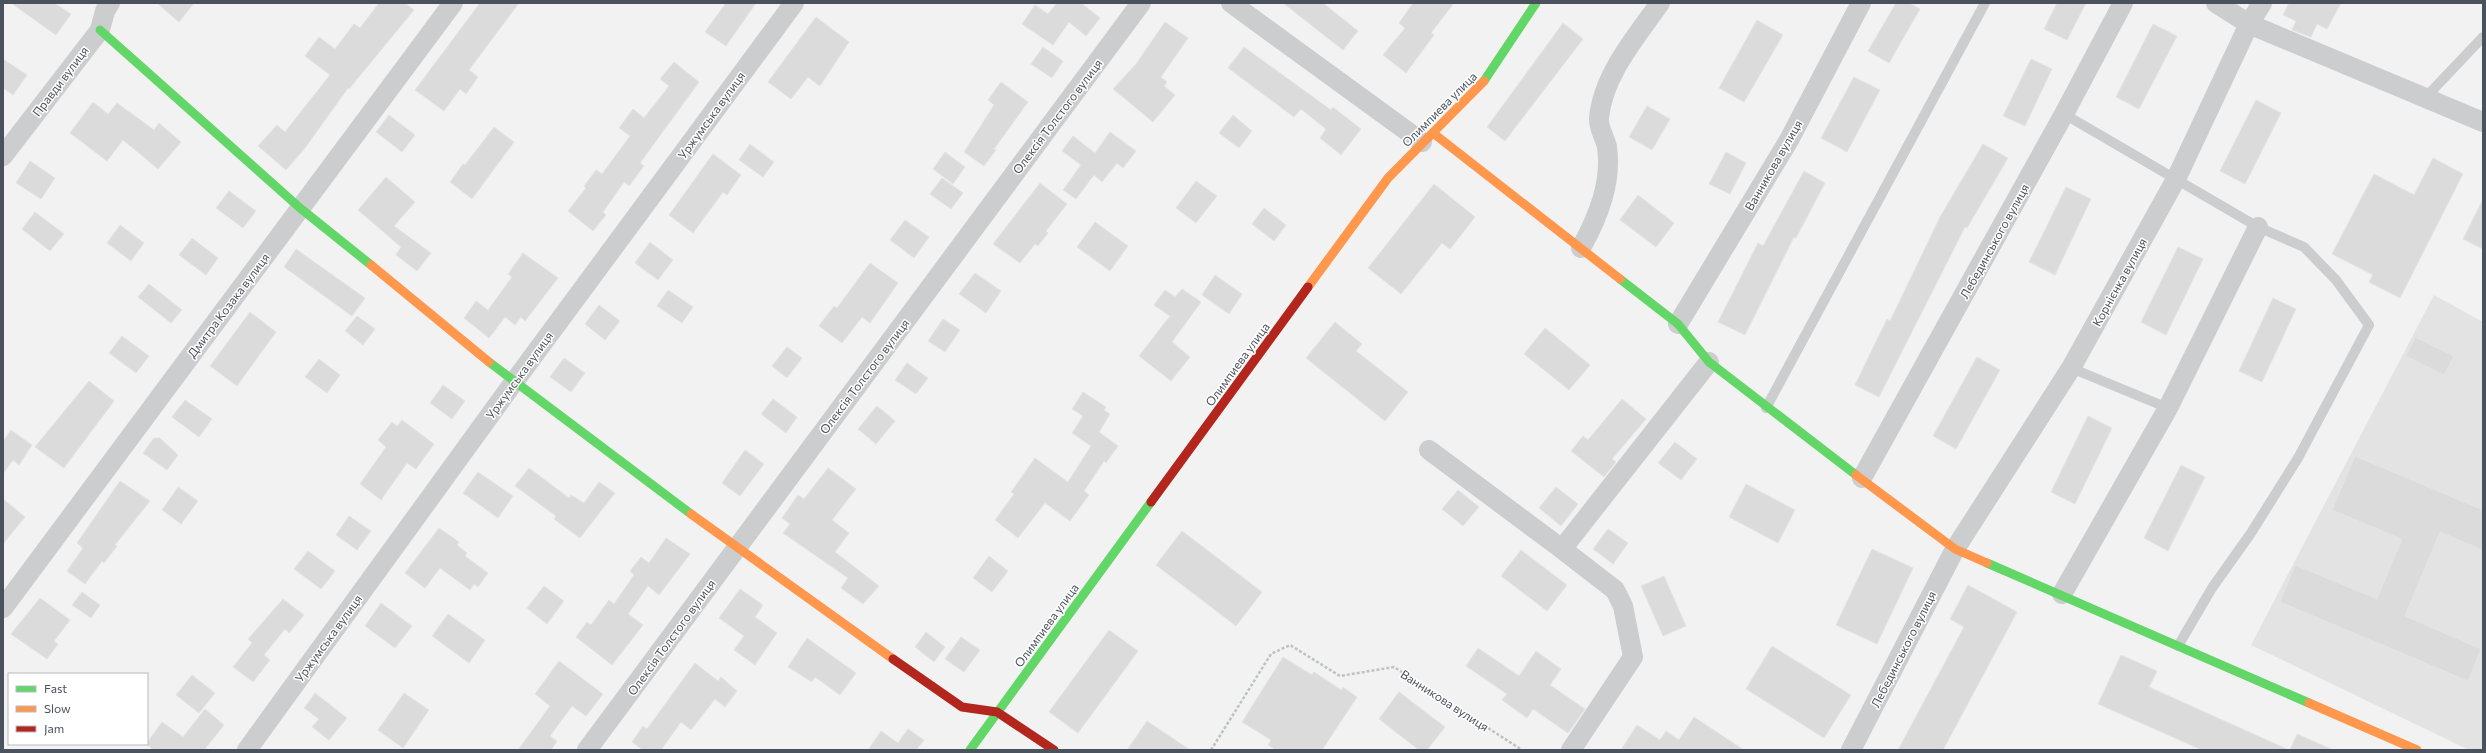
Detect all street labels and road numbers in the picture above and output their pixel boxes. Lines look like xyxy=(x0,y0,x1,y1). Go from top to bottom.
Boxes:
street label: Правди вулиця xyxy=(29,43,91,119)
street label: Олексія Толстого вулиця xyxy=(1009,56,1105,176)
street label: Уржумська вулиця xyxy=(675,69,747,161)
street label: Олимпиева улица xyxy=(1399,69,1479,149)
street label: Ванникова вулиця xyxy=(1741,117,1805,213)
street label: Лебединського вулиця xyxy=(1957,181,2031,301)
street label: Корнієнка вулиця xyxy=(2089,235,2149,329)
street label: Дмитра Козака вулиця xyxy=(184,250,272,360)
street label: Олексія Толстого вулиця xyxy=(816,316,912,436)
street label: Олимпиева улица xyxy=(1202,320,1272,408)
street label: Уржумська вулиця xyxy=(483,329,555,421)
street label: Олексія Толстого вулиця xyxy=(624,576,718,698)
street label: Олимпиева улица xyxy=(1011,581,1081,669)
street label: Лебединського вулиця xyxy=(1867,588,1939,710)
street label: Уржумська вулиця xyxy=(292,592,364,684)
street label: Ванникова вулиця xyxy=(1398,666,1492,734)

